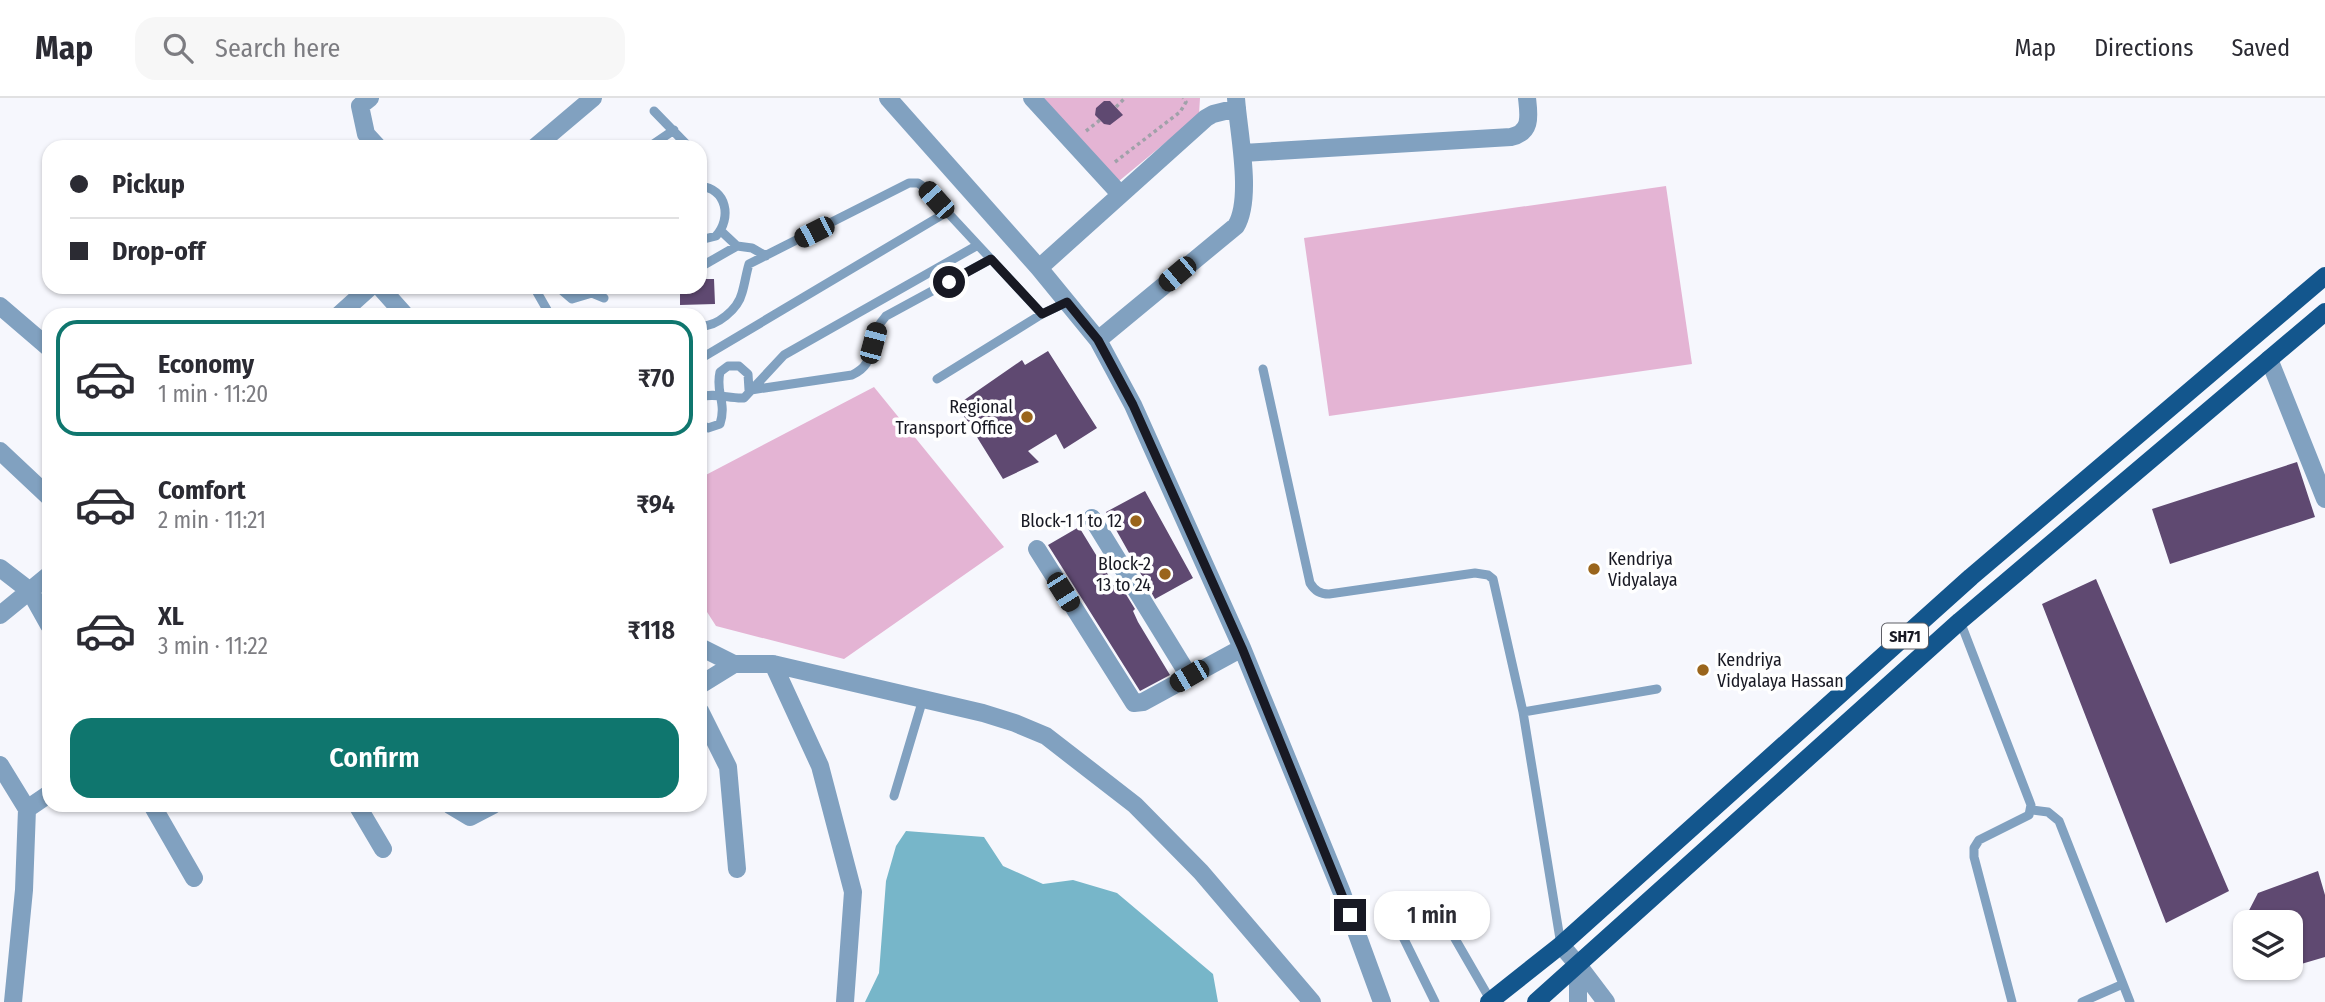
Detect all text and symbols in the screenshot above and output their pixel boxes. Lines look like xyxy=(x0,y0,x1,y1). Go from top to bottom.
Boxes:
search box xyxy=(135,17,625,80)
text: Map xyxy=(35,28,93,68)
icon: search xyxy=(159,29,197,67)
text: Search here xyxy=(215,33,340,64)
text: Map xyxy=(2015,34,2056,62)
text: Directions xyxy=(2094,34,2193,62)
text: Saved xyxy=(2231,34,2290,62)
text: Pickup xyxy=(112,169,185,200)
car xyxy=(915,177,958,223)
car xyxy=(791,213,838,251)
text: Drop-off xyxy=(112,236,205,267)
car xyxy=(1155,252,1200,296)
route start xyxy=(933,266,965,298)
car xyxy=(858,320,889,366)
icon: car xyxy=(74,347,137,410)
text: Economy xyxy=(158,349,254,380)
text: ₹70 xyxy=(638,363,675,394)
text: 1 min · 11:20 xyxy=(158,380,268,408)
place label: Regional Transport Office xyxy=(896,396,1013,439)
marker: Regional Transport Office xyxy=(1019,409,1035,425)
icon: car xyxy=(74,473,137,536)
text: Comfort xyxy=(158,475,246,506)
text: ₹94 xyxy=(636,489,675,520)
text: 2 min · 11:21 xyxy=(158,506,266,534)
place label: Block-1 1 to 12 xyxy=(1020,510,1122,532)
marker: Block-1 1 to 12 xyxy=(1128,513,1144,529)
place label: Kendriya Vidyalaya xyxy=(1608,548,1678,591)
place label: Block-2 13 to 24 xyxy=(1096,553,1151,596)
marker: Kendriya Vidyalaya xyxy=(1586,561,1602,577)
marker: Block-2 13 to 24 xyxy=(1157,566,1173,582)
car xyxy=(1043,569,1084,615)
icon: car xyxy=(74,599,137,662)
text: XL xyxy=(158,601,184,632)
text: ₹118 xyxy=(628,615,675,646)
road number: SH71 xyxy=(1882,624,1928,649)
text: 3 min · 11:22 xyxy=(158,632,268,660)
place label: Kendriya Vidyalaya Hassan xyxy=(1717,649,1844,692)
car xyxy=(1166,656,1213,696)
marker: Kendriya Vidyalaya Hassan xyxy=(1695,662,1711,678)
button: Confirm xyxy=(70,718,679,798)
callout: 1 min xyxy=(1374,890,1490,940)
route end xyxy=(1334,899,1366,931)
text: 1 min xyxy=(1407,901,1457,929)
map controls xyxy=(2233,910,2303,980)
button: layers xyxy=(2233,910,2303,980)

